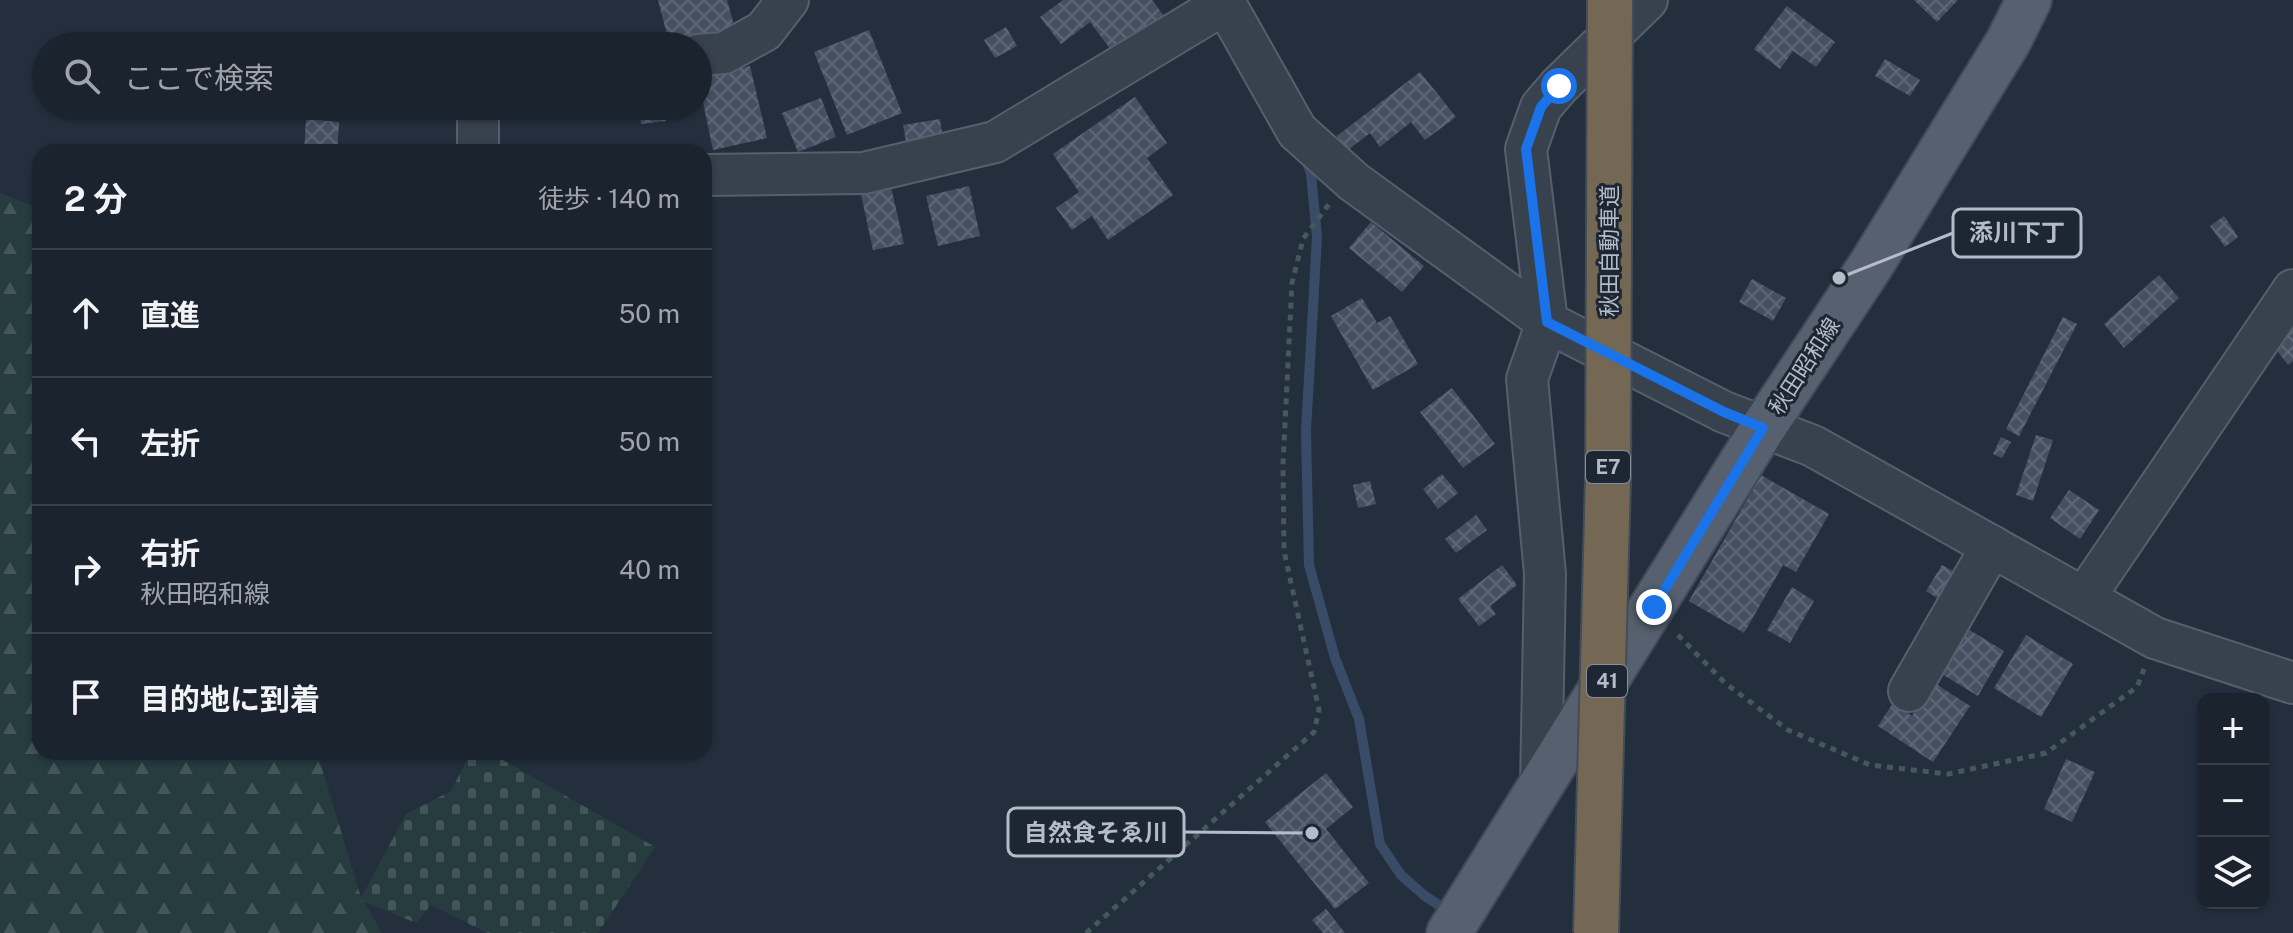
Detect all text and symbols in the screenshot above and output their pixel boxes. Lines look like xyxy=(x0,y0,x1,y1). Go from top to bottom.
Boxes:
search box xyxy=(32,32,712,120)
icon: search xyxy=(60,54,104,98)
text: ここで検索 xyxy=(124,60,274,96)
route start xyxy=(1541,68,1577,104)
text: 2 分 xyxy=(64,179,127,219)
text: 徒歩 · 140 m xyxy=(538,183,680,214)
street label: 秋田自動車道 xyxy=(1596,185,1622,317)
callout: 添川下丁 xyxy=(1953,209,2081,257)
text: 添川下丁 xyxy=(1969,218,2065,246)
icon: ahead xyxy=(64,291,108,335)
text: 直進 xyxy=(140,297,200,333)
text: 50 m xyxy=(619,298,680,329)
street label: 秋田昭和線 xyxy=(1763,313,1845,419)
icon: left xyxy=(64,419,108,463)
text: 左折 xyxy=(140,425,200,461)
text: 50 m xyxy=(619,426,680,457)
road number: E7 xyxy=(1586,451,1630,483)
text: 右折 xyxy=(140,535,200,571)
icon: right xyxy=(64,547,108,591)
text: 40 m xyxy=(619,554,680,585)
text: 秋田昭和線 xyxy=(140,578,270,609)
route end xyxy=(1636,589,1672,625)
road number: 41 xyxy=(1587,665,1627,697)
icon: arrive xyxy=(64,675,108,719)
text: 目的地に到着 xyxy=(140,681,320,717)
map controls xyxy=(2197,693,2269,909)
button: + xyxy=(2197,693,2269,765)
button: − xyxy=(2197,765,2269,837)
callout: 自然食そゑ川 xyxy=(1008,808,1184,856)
text: 自然食そゑ川 xyxy=(1024,818,1168,846)
button: layers xyxy=(2197,837,2269,909)

